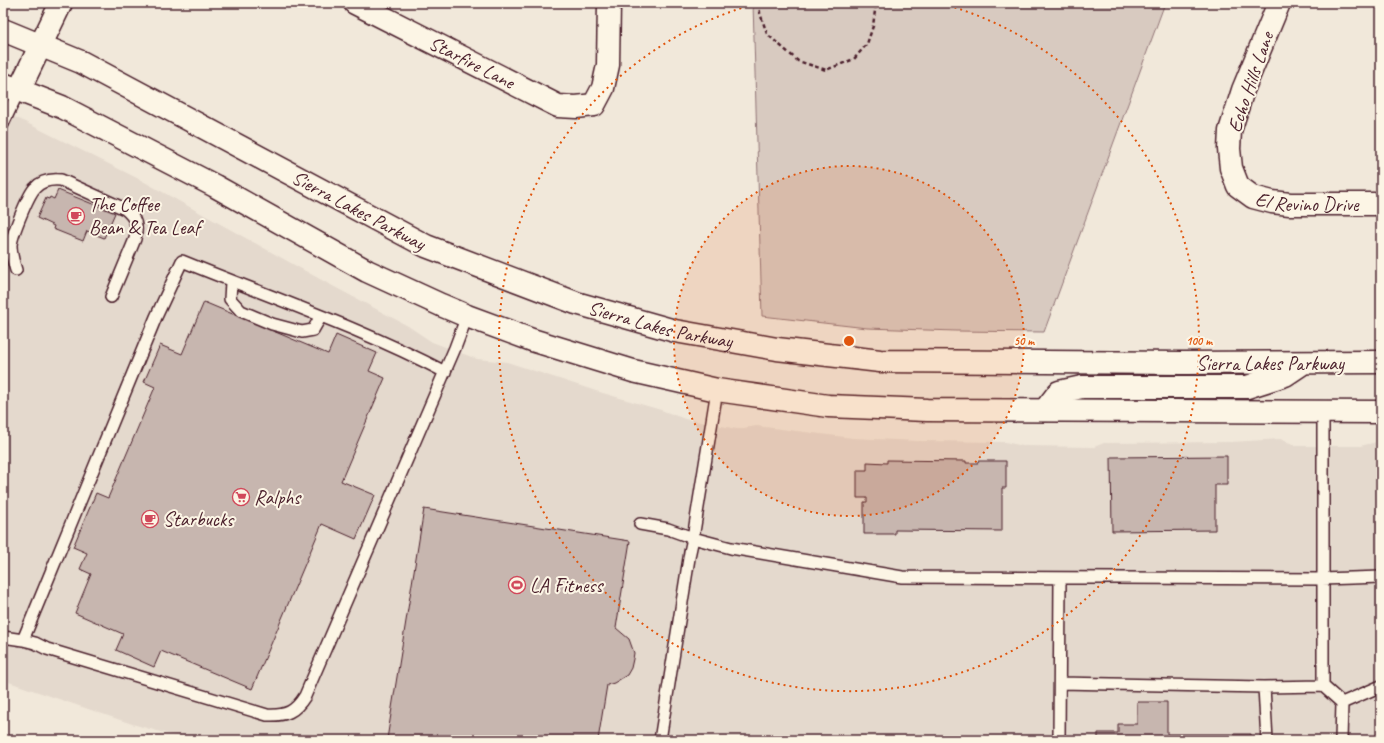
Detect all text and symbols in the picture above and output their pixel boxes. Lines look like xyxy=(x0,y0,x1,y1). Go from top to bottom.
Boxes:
street label: Echo Hills Lane xyxy=(1222,27,1280,136)
street label: Starfire Lane xyxy=(425,30,520,95)
street label: Sierra Lakes Parkway xyxy=(288,165,431,257)
street label: El Revino Drive xyxy=(1253,186,1360,217)
place label: The Coffee Bean & Tea Leaf xyxy=(89,192,204,240)
cafe icon: The Coffee Bean & Tea Leaf xyxy=(66,206,86,226)
street label: Sierra Lakes Parkway xyxy=(585,295,736,354)
text: 50 m xyxy=(1014,333,1035,349)
text: 100 m xyxy=(1186,333,1213,349)
centre of rings xyxy=(842,334,856,348)
street label: Sierra Lakes Parkway xyxy=(1196,351,1345,376)
place label: Ralphs xyxy=(254,485,302,510)
supermarket icon: Ralphs xyxy=(231,487,251,507)
place label: Starbucks xyxy=(163,507,235,532)
cafe icon: Starbucks xyxy=(140,509,160,529)
place label: LA Fitness xyxy=(530,573,604,598)
sports icon: LA Fitness xyxy=(507,575,527,595)

